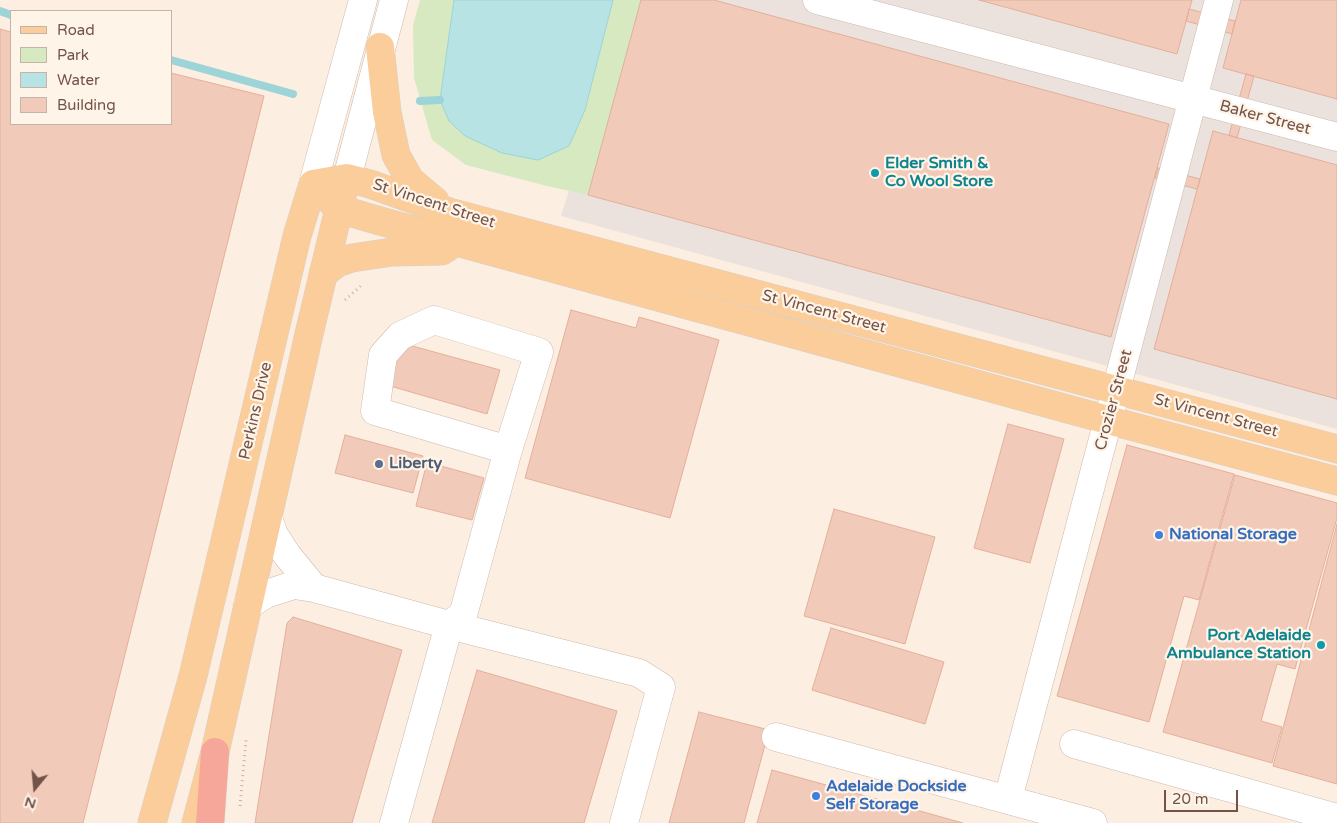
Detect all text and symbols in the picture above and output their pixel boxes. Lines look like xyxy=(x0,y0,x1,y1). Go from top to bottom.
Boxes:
legend xyxy=(10,10,172,125)
text: Road xyxy=(57,21,95,39)
text: Park xyxy=(57,46,89,64)
text: Water xyxy=(57,71,100,89)
text: Building xyxy=(57,96,116,114)
street label: Baker Street xyxy=(1217,97,1313,139)
place label: Elder Smith & Co Wool Store xyxy=(885,154,993,192)
marker: Elder Smith & Co Wool Store xyxy=(869,167,881,179)
street label: St Vincent Street xyxy=(370,175,498,233)
street label: St Vincent Street xyxy=(760,286,888,338)
street label: Crozier Street xyxy=(1091,347,1137,453)
street label: Perkins Drive xyxy=(235,360,277,462)
street label: St Vincent Street xyxy=(1152,390,1280,442)
place label: Liberty xyxy=(389,454,442,474)
marker: Liberty xyxy=(373,458,385,470)
place label: National Storage xyxy=(1169,525,1297,545)
marker: National Storage xyxy=(1153,529,1165,541)
place label: Port Adelaide Ambulance Station xyxy=(1166,626,1311,664)
marker: Port Adelaide Ambulance Station xyxy=(1315,639,1327,651)
north arrow xyxy=(10,763,60,813)
place label: Adelaide Dockside Self Storage xyxy=(826,777,967,815)
scale bar xyxy=(1167,780,1241,812)
marker: Adelaide Dockside Self Storage xyxy=(810,790,822,802)
text: 20 m xyxy=(1172,790,1209,808)
text: N xyxy=(23,793,38,813)

